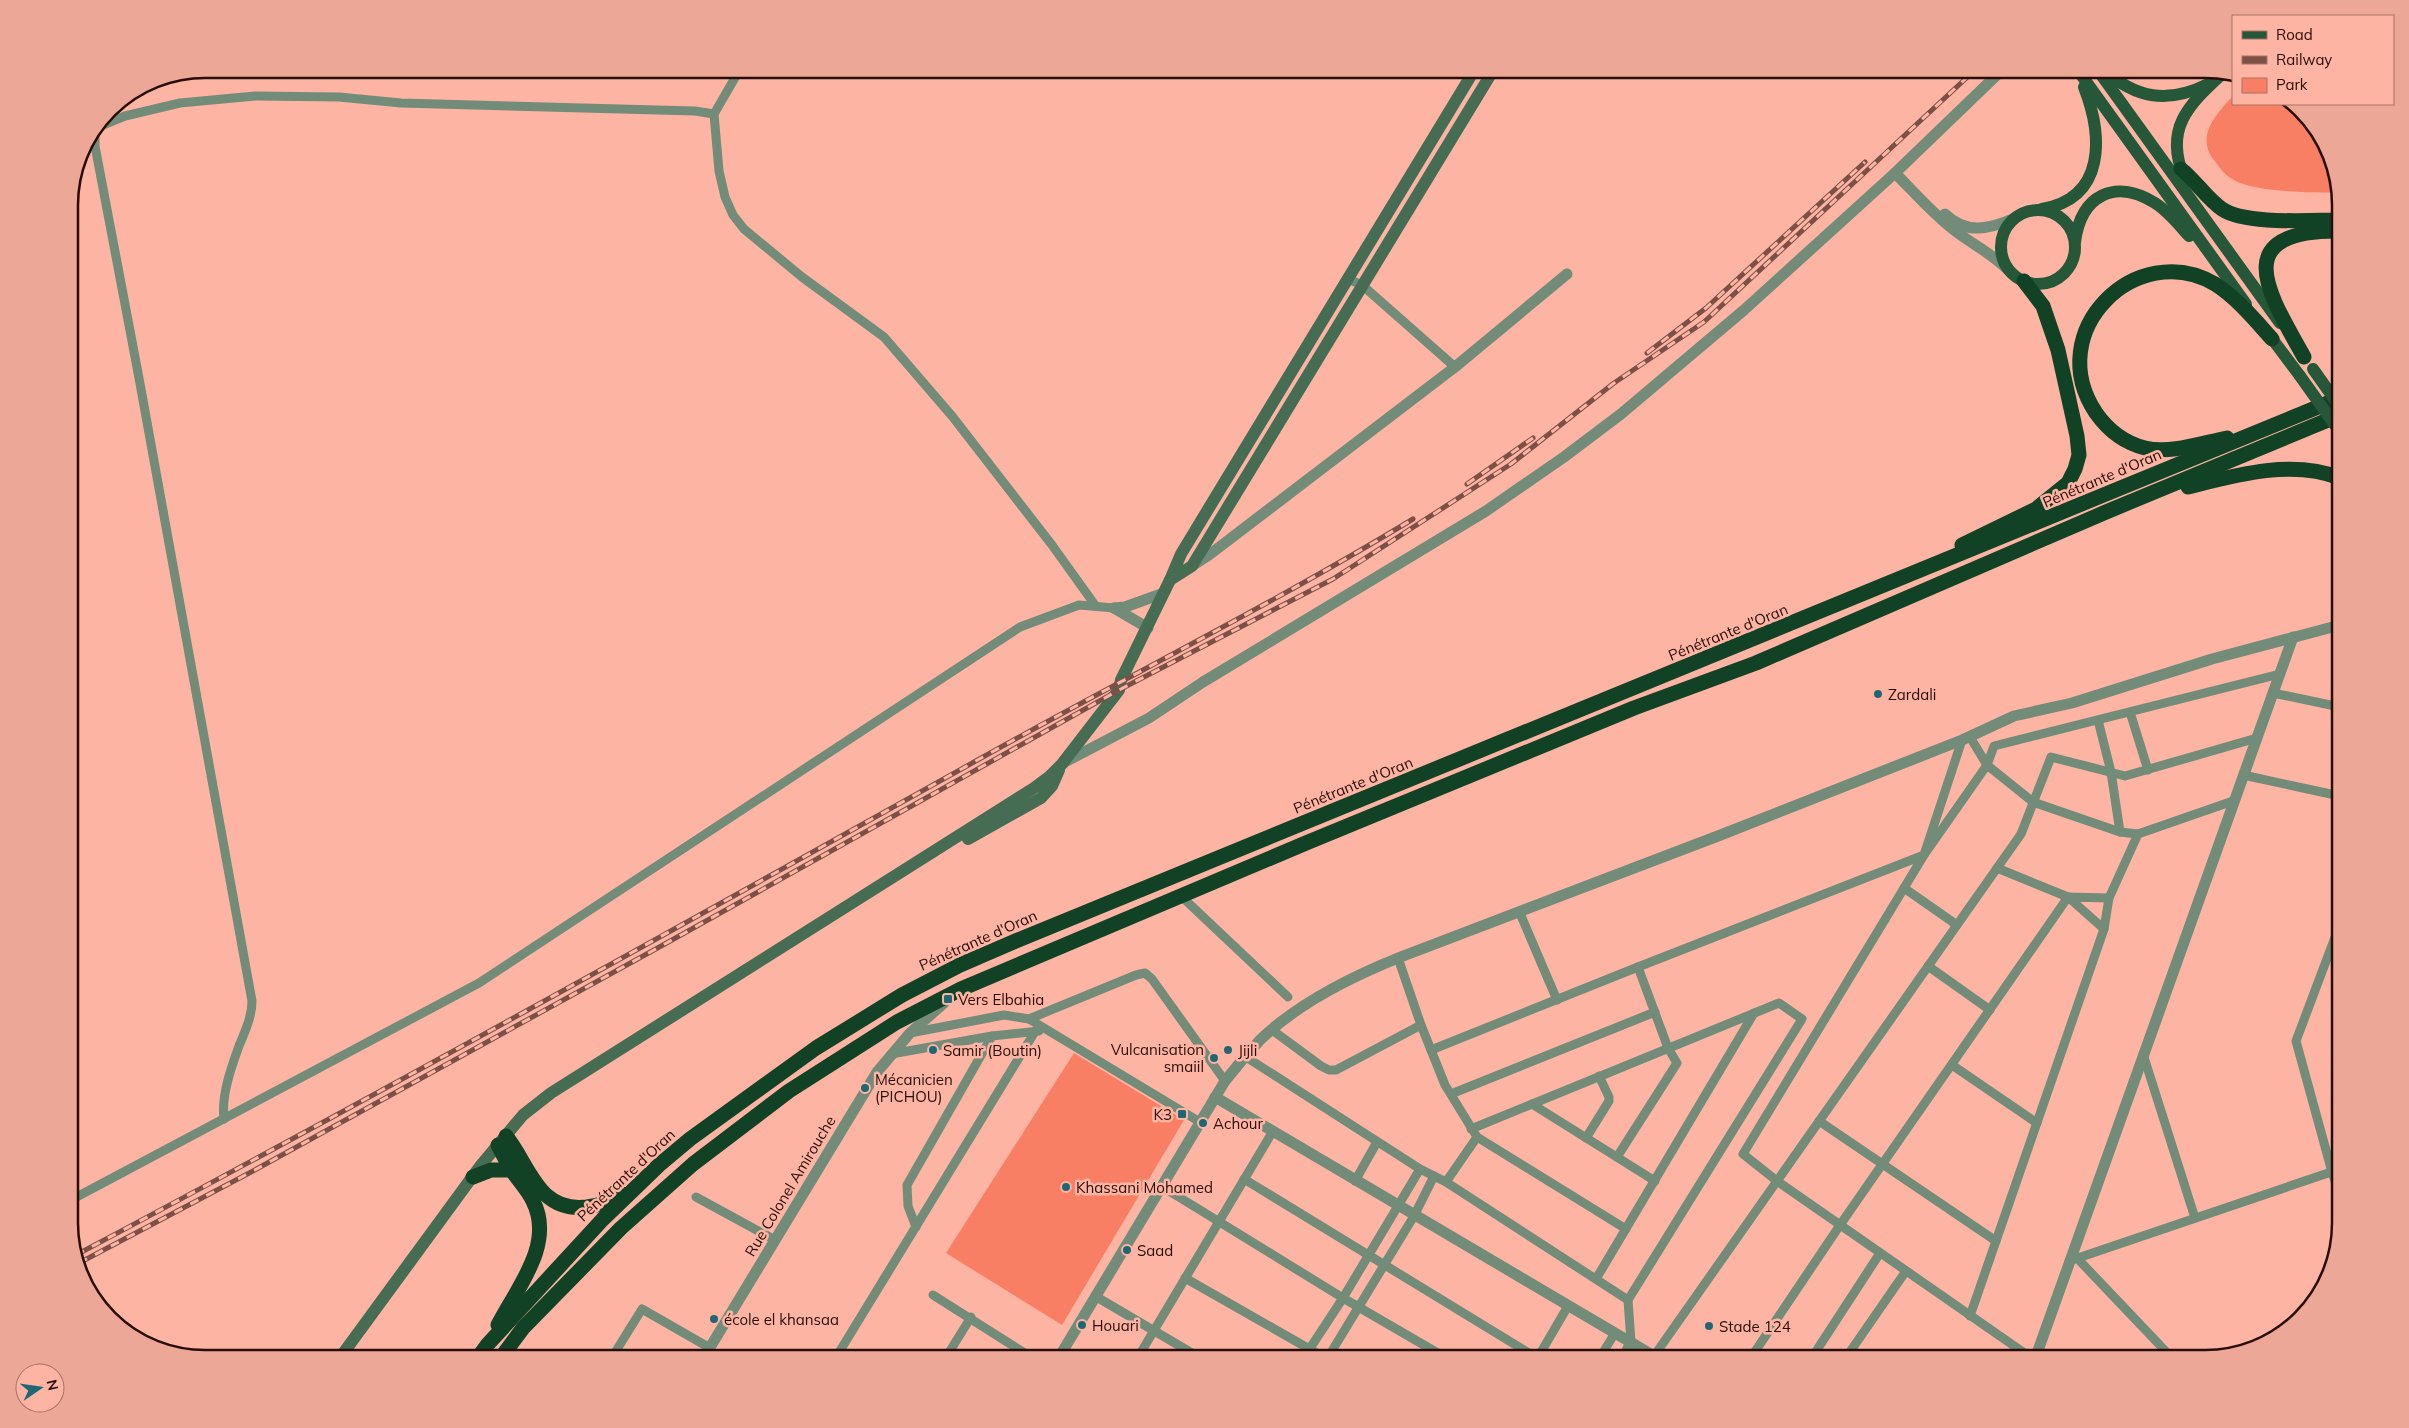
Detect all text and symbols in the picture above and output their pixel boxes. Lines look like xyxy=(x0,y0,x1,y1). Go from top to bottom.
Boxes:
legend xyxy=(2232,15,2394,105)
text: Road xyxy=(2276,25,2313,44)
text: Railway xyxy=(2276,50,2332,69)
text: Park xyxy=(2276,75,2308,94)
street label: Pénétrante d'Oran xyxy=(2040,444,2164,512)
street label: Pénétrante d'Oran xyxy=(1665,599,1791,665)
place label: Zardali xyxy=(1888,685,1936,704)
marker: Zardali xyxy=(1872,688,1884,700)
street label: Pénétrante d'Oran xyxy=(1290,752,1416,818)
street label: Pénétrante d'Oran xyxy=(916,905,1040,975)
place label: Vers Elbahia xyxy=(958,990,1044,1009)
marker: Vers Elbahia xyxy=(942,993,954,1005)
place label: Vulcanisation smaiil xyxy=(1111,1040,1204,1076)
place label: Samir (Boutin) xyxy=(943,1041,1042,1060)
place label: Jijli xyxy=(1238,1041,1257,1060)
marker: Samir (Boutin) xyxy=(927,1044,939,1056)
marker: Jijli xyxy=(1222,1044,1234,1056)
marker: Vulcanisation smaiil xyxy=(1208,1052,1220,1064)
place label: Mécanicien (PICHOU) xyxy=(875,1070,953,1106)
marker: Mécanicien (PICHOU) xyxy=(859,1082,871,1094)
place label: K3 xyxy=(1153,1105,1172,1124)
marker: K3 xyxy=(1176,1108,1188,1120)
street label: Rue Colonel Amirouche xyxy=(740,1112,840,1260)
place label: Achour xyxy=(1213,1114,1263,1133)
marker: Achour xyxy=(1197,1117,1209,1129)
street label: Pénétrante d'Oran xyxy=(573,1125,679,1225)
place label: Khassani Mohamed xyxy=(1076,1178,1213,1197)
marker: Khassani Mohamed xyxy=(1060,1181,1072,1193)
place label: Saad xyxy=(1137,1241,1173,1260)
marker: Saad xyxy=(1121,1244,1133,1256)
place label: école el khansaa xyxy=(724,1310,839,1329)
marker: école el khansaa xyxy=(708,1313,720,1325)
place label: Houari xyxy=(1092,1316,1139,1335)
place label: Stade 124 xyxy=(1719,1317,1791,1336)
marker: Houari xyxy=(1076,1319,1088,1331)
marker: Stade 124 xyxy=(1703,1320,1715,1332)
north arrow xyxy=(15,1363,65,1413)
text: N xyxy=(43,1378,63,1392)

